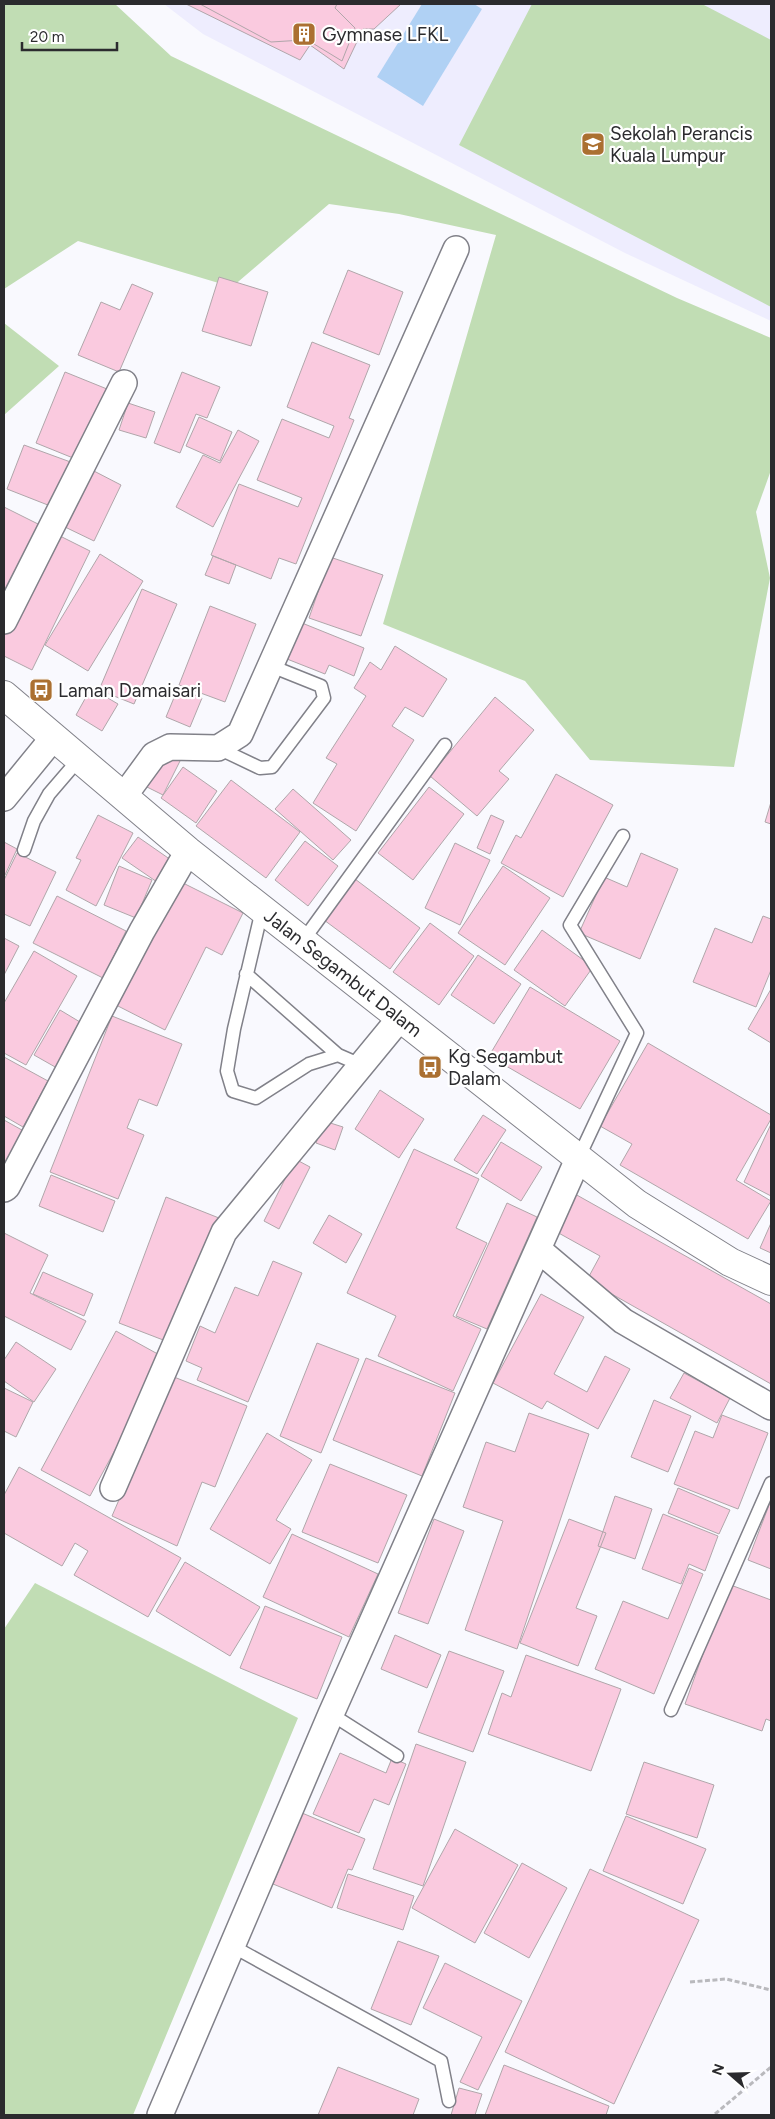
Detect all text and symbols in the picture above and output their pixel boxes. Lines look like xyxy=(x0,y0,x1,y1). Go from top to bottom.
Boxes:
scale bar xyxy=(22,20,118,52)
building icon: Gymnase LFKL xyxy=(291,21,317,47)
place label: Gymnase LFKL xyxy=(322,23,449,46)
text: 20 m xyxy=(30,28,64,46)
place label: Sekolah Perancis Kuala Lumpur xyxy=(610,122,753,167)
school or university icon: Sekolah Perancis Kuala Lumpur xyxy=(580,131,606,157)
bus stop icon: Laman Damaisari xyxy=(28,677,54,703)
place label: Laman Damaisari xyxy=(58,679,201,702)
street label: Jalan Segambut Dalam xyxy=(259,904,427,1042)
place label: Kg Segambut Dalam xyxy=(448,1045,563,1090)
bus stop icon: Kg Segambut Dalam xyxy=(417,1054,443,1080)
north arrow xyxy=(705,2049,755,2099)
text: N xyxy=(708,2062,728,2078)

